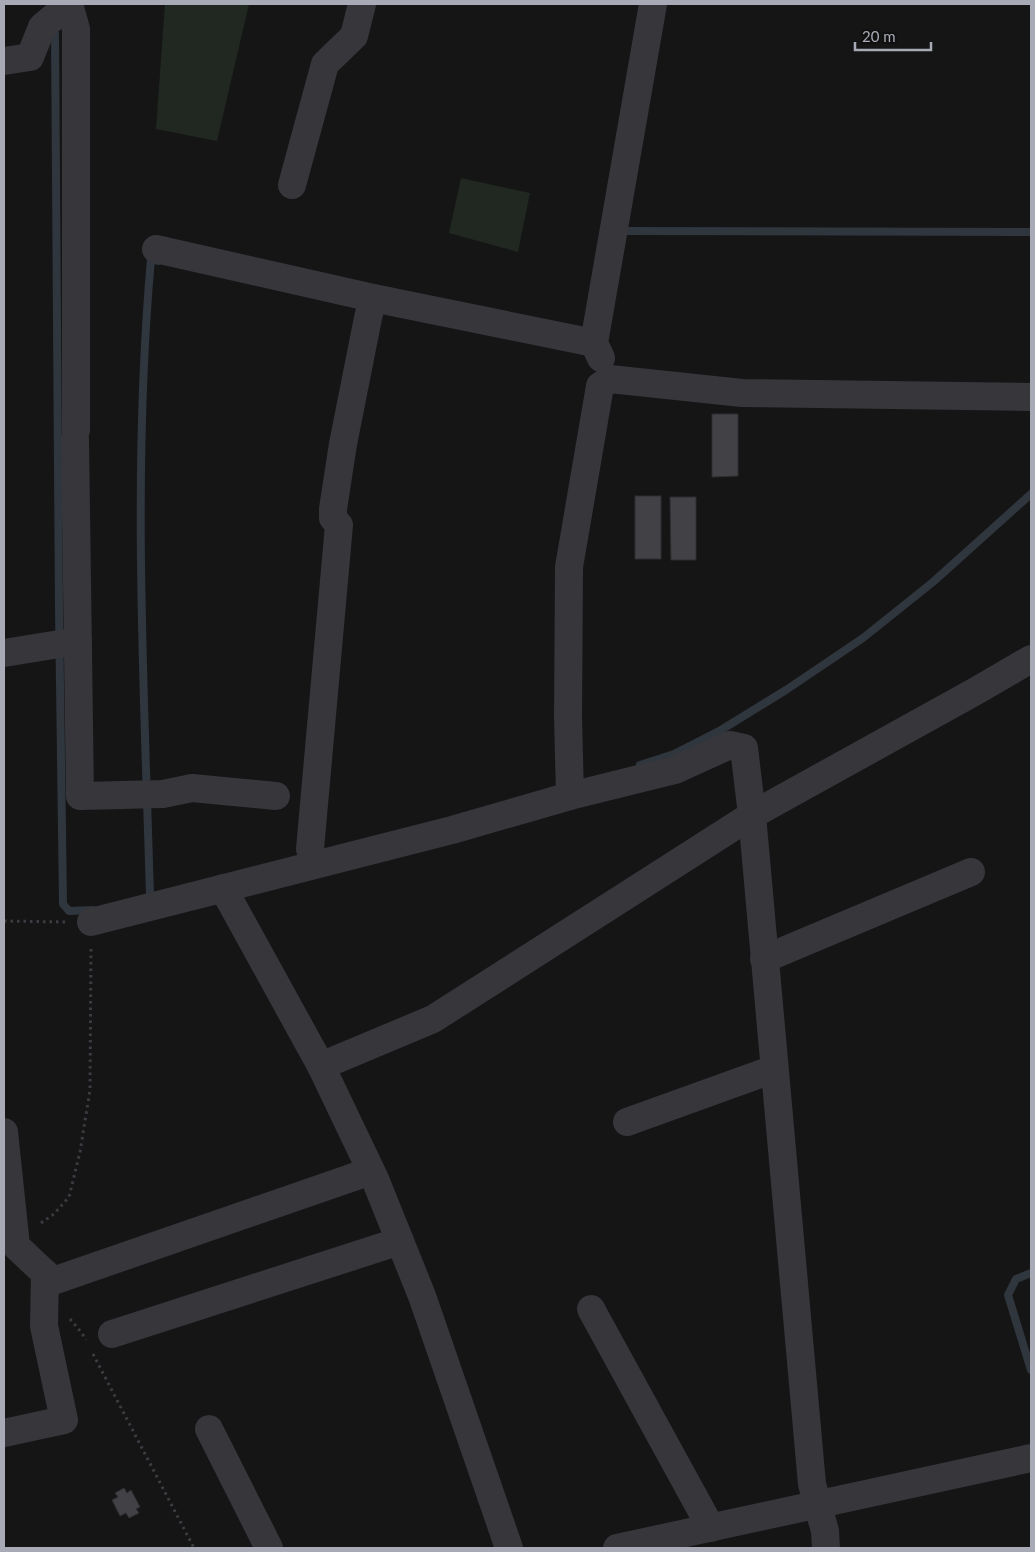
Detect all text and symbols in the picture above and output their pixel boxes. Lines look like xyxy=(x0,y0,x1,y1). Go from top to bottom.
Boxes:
scale bar xyxy=(855,20,931,52)
text: 20 m xyxy=(862,27,896,45)

